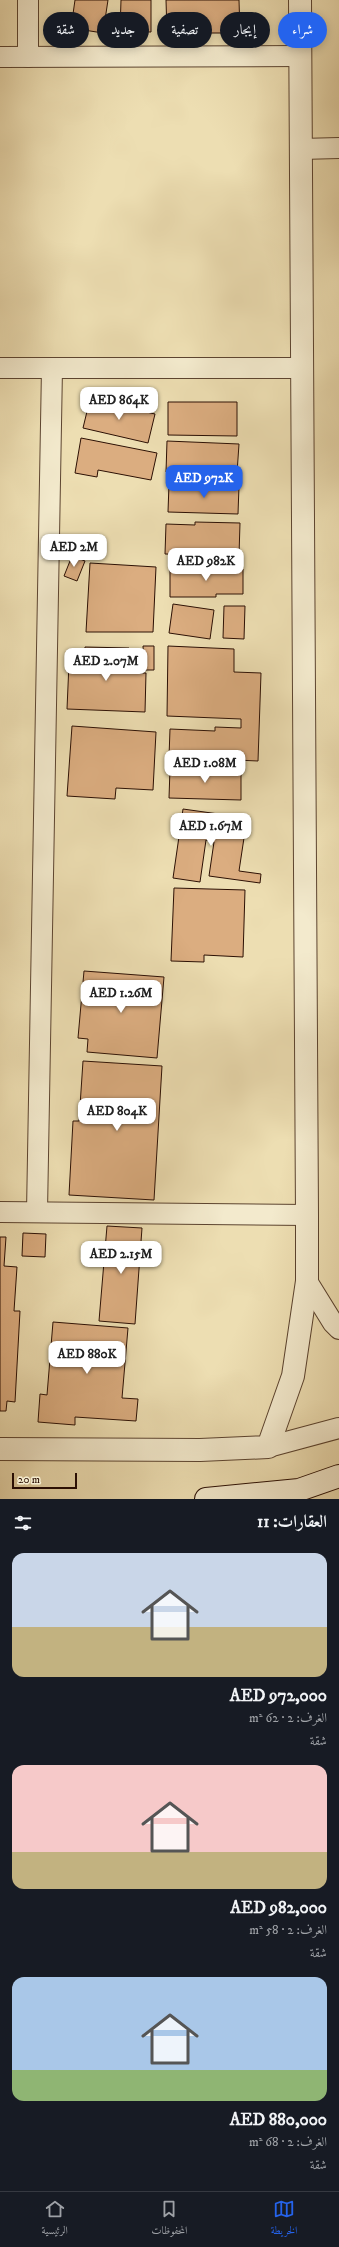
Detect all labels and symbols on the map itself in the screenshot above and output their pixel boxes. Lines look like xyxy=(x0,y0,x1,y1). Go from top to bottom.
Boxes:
pin: AED 864K xyxy=(78,387,160,421)
pin: AED 972K xyxy=(163,465,245,499)
pin: AED 2M xyxy=(41,534,107,568)
pin: AED 982K xyxy=(165,548,247,582)
pin: AED 2.07M xyxy=(60,648,152,682)
pin: AED 1.08M xyxy=(159,750,251,784)
pin: AED 1.67M xyxy=(165,813,257,847)
pin: AED 1.26M xyxy=(75,980,167,1014)
pin: AED 804K xyxy=(76,1098,158,1132)
pin: AED 2.15M xyxy=(75,1241,167,1275)
pin: AED 880K xyxy=(46,1341,128,1375)
scale bar xyxy=(12,1471,77,1490)

